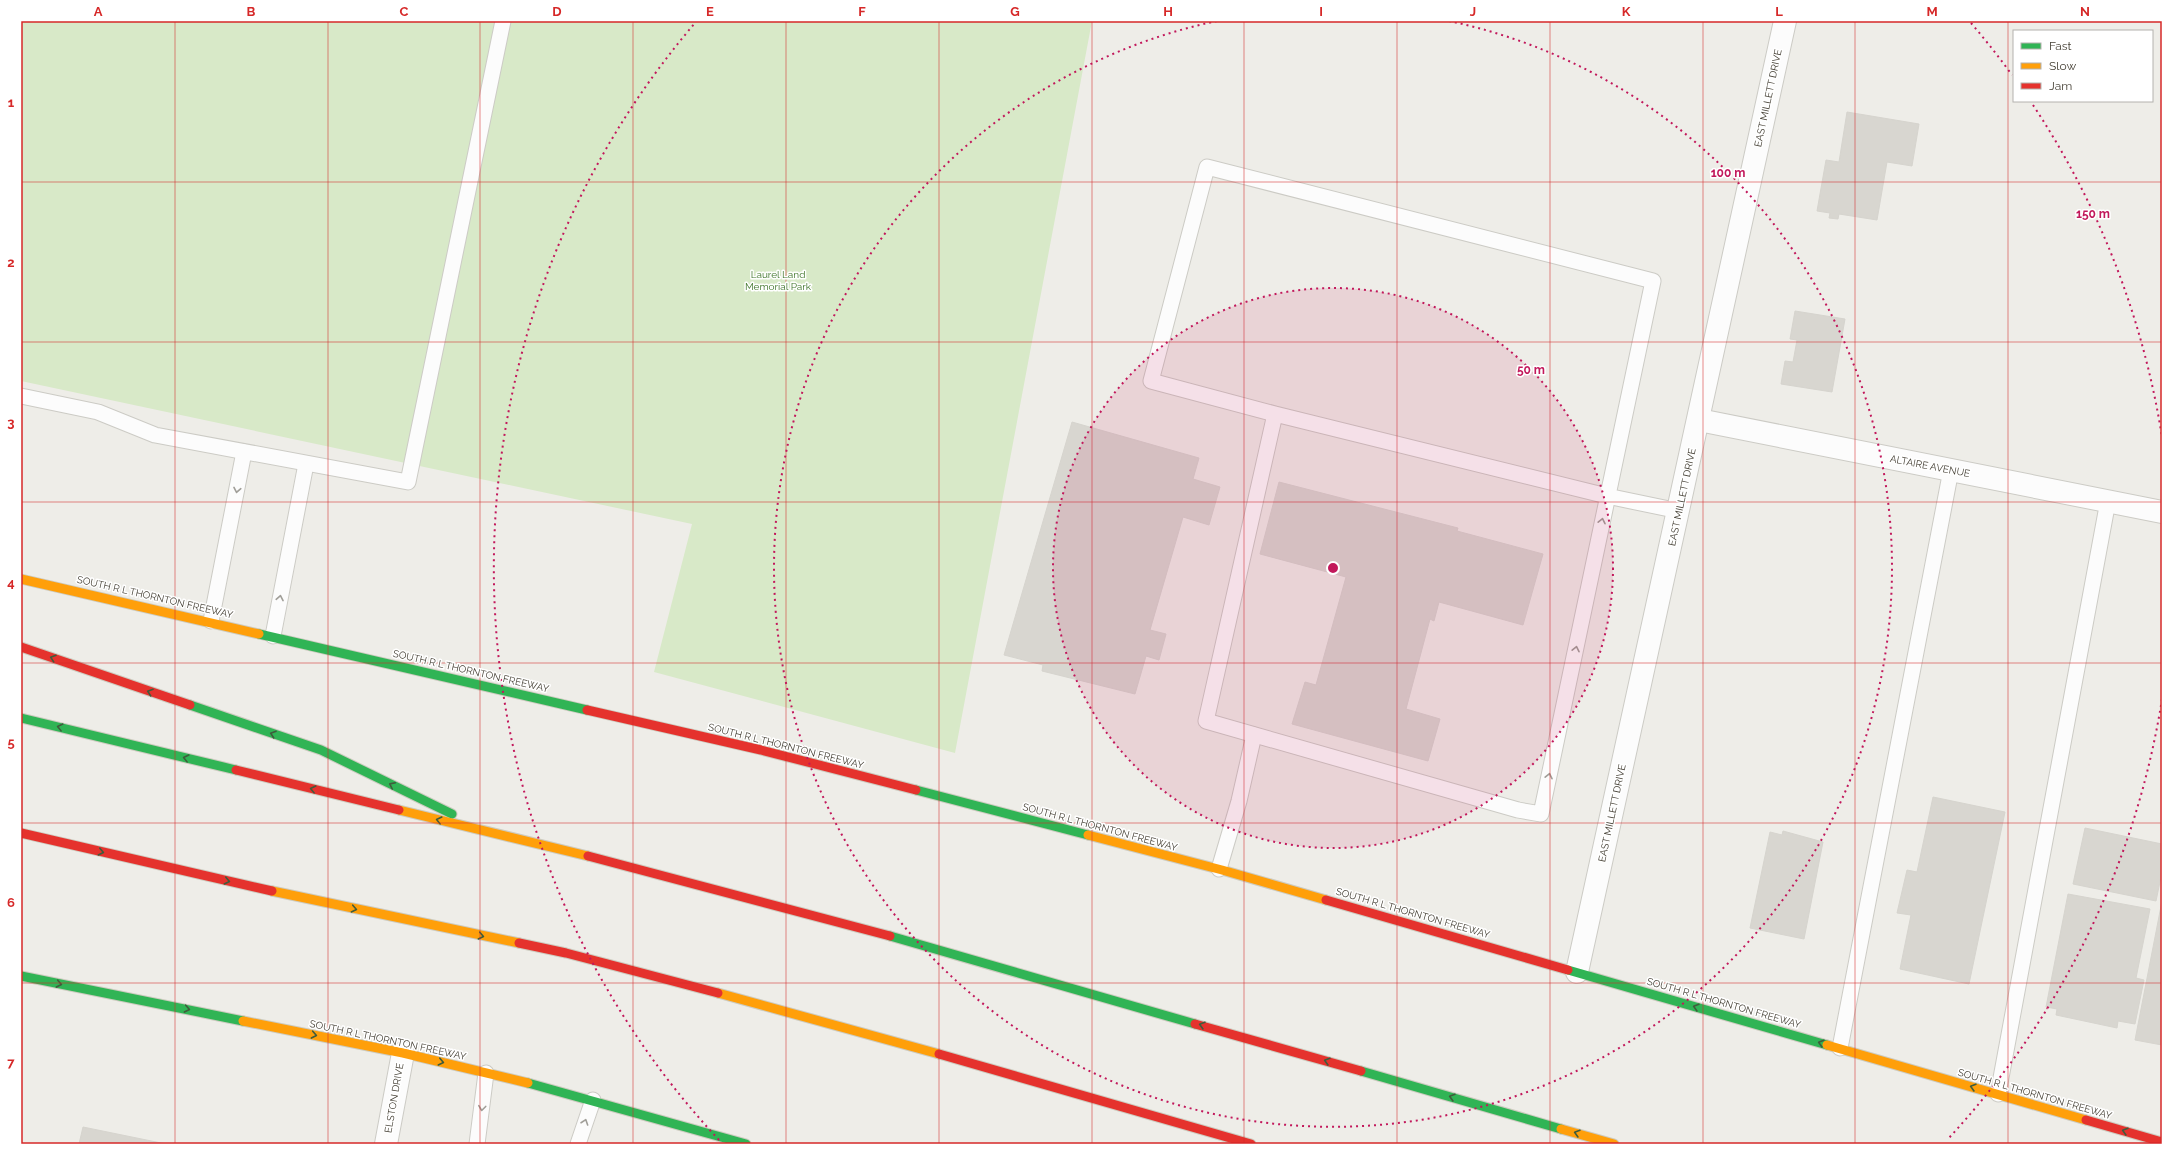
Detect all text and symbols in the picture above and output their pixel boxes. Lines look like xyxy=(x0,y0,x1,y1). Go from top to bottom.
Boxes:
text: A xyxy=(94,4,103,19)
text: B xyxy=(247,4,256,19)
text: C xyxy=(400,4,409,19)
text: D xyxy=(552,4,562,19)
text: E xyxy=(706,4,714,19)
text: F xyxy=(858,4,866,19)
text: G xyxy=(1010,4,1020,19)
text: H xyxy=(1163,4,1173,19)
text: I xyxy=(1319,4,1323,19)
text: J xyxy=(1470,4,1476,19)
text: K xyxy=(1622,4,1631,19)
text: L xyxy=(1775,4,1783,19)
text: M xyxy=(1926,4,1938,19)
text: N xyxy=(2080,4,2090,19)
legend xyxy=(2013,30,2153,102)
text: Fast xyxy=(2049,39,2072,53)
street label: EAST MILLETT DRIVE xyxy=(1752,48,1784,148)
text: Slow xyxy=(2049,59,2076,73)
text: Jam xyxy=(2049,79,2072,93)
text: 1 xyxy=(8,95,15,110)
text: 100 m xyxy=(1711,166,1745,180)
text: 150 m xyxy=(2076,207,2110,221)
text: 2 xyxy=(7,255,15,270)
park label: Laurel Land Memorial Park xyxy=(745,269,812,292)
text: 50 m xyxy=(1517,363,1545,377)
text: 3 xyxy=(7,415,15,430)
street label: EAST MILLETT DRIVE xyxy=(1666,447,1698,547)
street label: ALTAIRE AVENUE xyxy=(1889,453,1971,479)
one-way arrow xyxy=(233,487,241,493)
one-way arrow xyxy=(1597,518,1605,524)
centre of rings xyxy=(1326,561,1340,575)
street label: SOUTH R L THORNTON FREEWAY xyxy=(76,574,235,620)
text: 4 xyxy=(7,575,15,590)
one-way arrow xyxy=(275,594,284,601)
one-way arrow xyxy=(1571,645,1579,652)
street label: SOUTH R L THORNTON FREEWAY xyxy=(392,648,551,694)
one-way arrow xyxy=(49,654,56,663)
one-way arrow xyxy=(147,688,154,696)
street label: SOUTH R L THORNTON FREEWAY xyxy=(707,721,865,771)
one-way arrow xyxy=(57,724,63,732)
one-way arrow xyxy=(270,730,277,738)
text: 5 xyxy=(7,735,15,750)
one-way arrow xyxy=(183,755,190,763)
street label: EAST MILLETT DRIVE xyxy=(1596,763,1628,863)
one-way arrow xyxy=(1545,773,1553,779)
one-way arrow xyxy=(389,782,397,790)
one-way arrow xyxy=(309,785,316,794)
street label: SOUTH R L THORNTON FREEWAY xyxy=(1021,801,1179,853)
one-way arrow xyxy=(436,816,442,824)
one-way arrow xyxy=(97,847,104,855)
one-way arrow xyxy=(224,877,230,885)
street label: SOUTH R L THORNTON FREEWAY xyxy=(1335,886,1492,940)
text: 6 xyxy=(7,895,15,910)
one-way arrow xyxy=(351,904,357,913)
one-way arrow xyxy=(478,931,485,939)
street label: SOUTH R L THORNTON FREEWAY xyxy=(1646,976,1803,1030)
one-way arrow xyxy=(56,979,62,987)
one-way arrow xyxy=(1693,1003,1700,1012)
one-way arrow xyxy=(184,1004,190,1013)
street label: SOUTH R L THORNTON FREEWAY xyxy=(309,1018,468,1062)
one-way arrow xyxy=(1199,1021,1206,1030)
one-way arrow xyxy=(311,1030,317,1038)
one-way arrow xyxy=(1818,1039,1825,1048)
text: 7 xyxy=(7,1055,15,1070)
one-way arrow xyxy=(438,1057,445,1066)
one-way arrow xyxy=(1324,1057,1331,1066)
street label: ELSTON DRIVE xyxy=(382,1062,406,1134)
street label: SOUTH R L THORNTON FREEWAY xyxy=(1957,1067,2114,1121)
one-way arrow xyxy=(1970,1083,1977,1092)
one-way arrow xyxy=(1449,1093,1456,1102)
one-way arrow xyxy=(477,1105,486,1111)
one-way arrow xyxy=(580,1119,589,1126)
one-way arrow xyxy=(2121,1127,2128,1136)
one-way arrow xyxy=(1574,1129,1581,1138)

